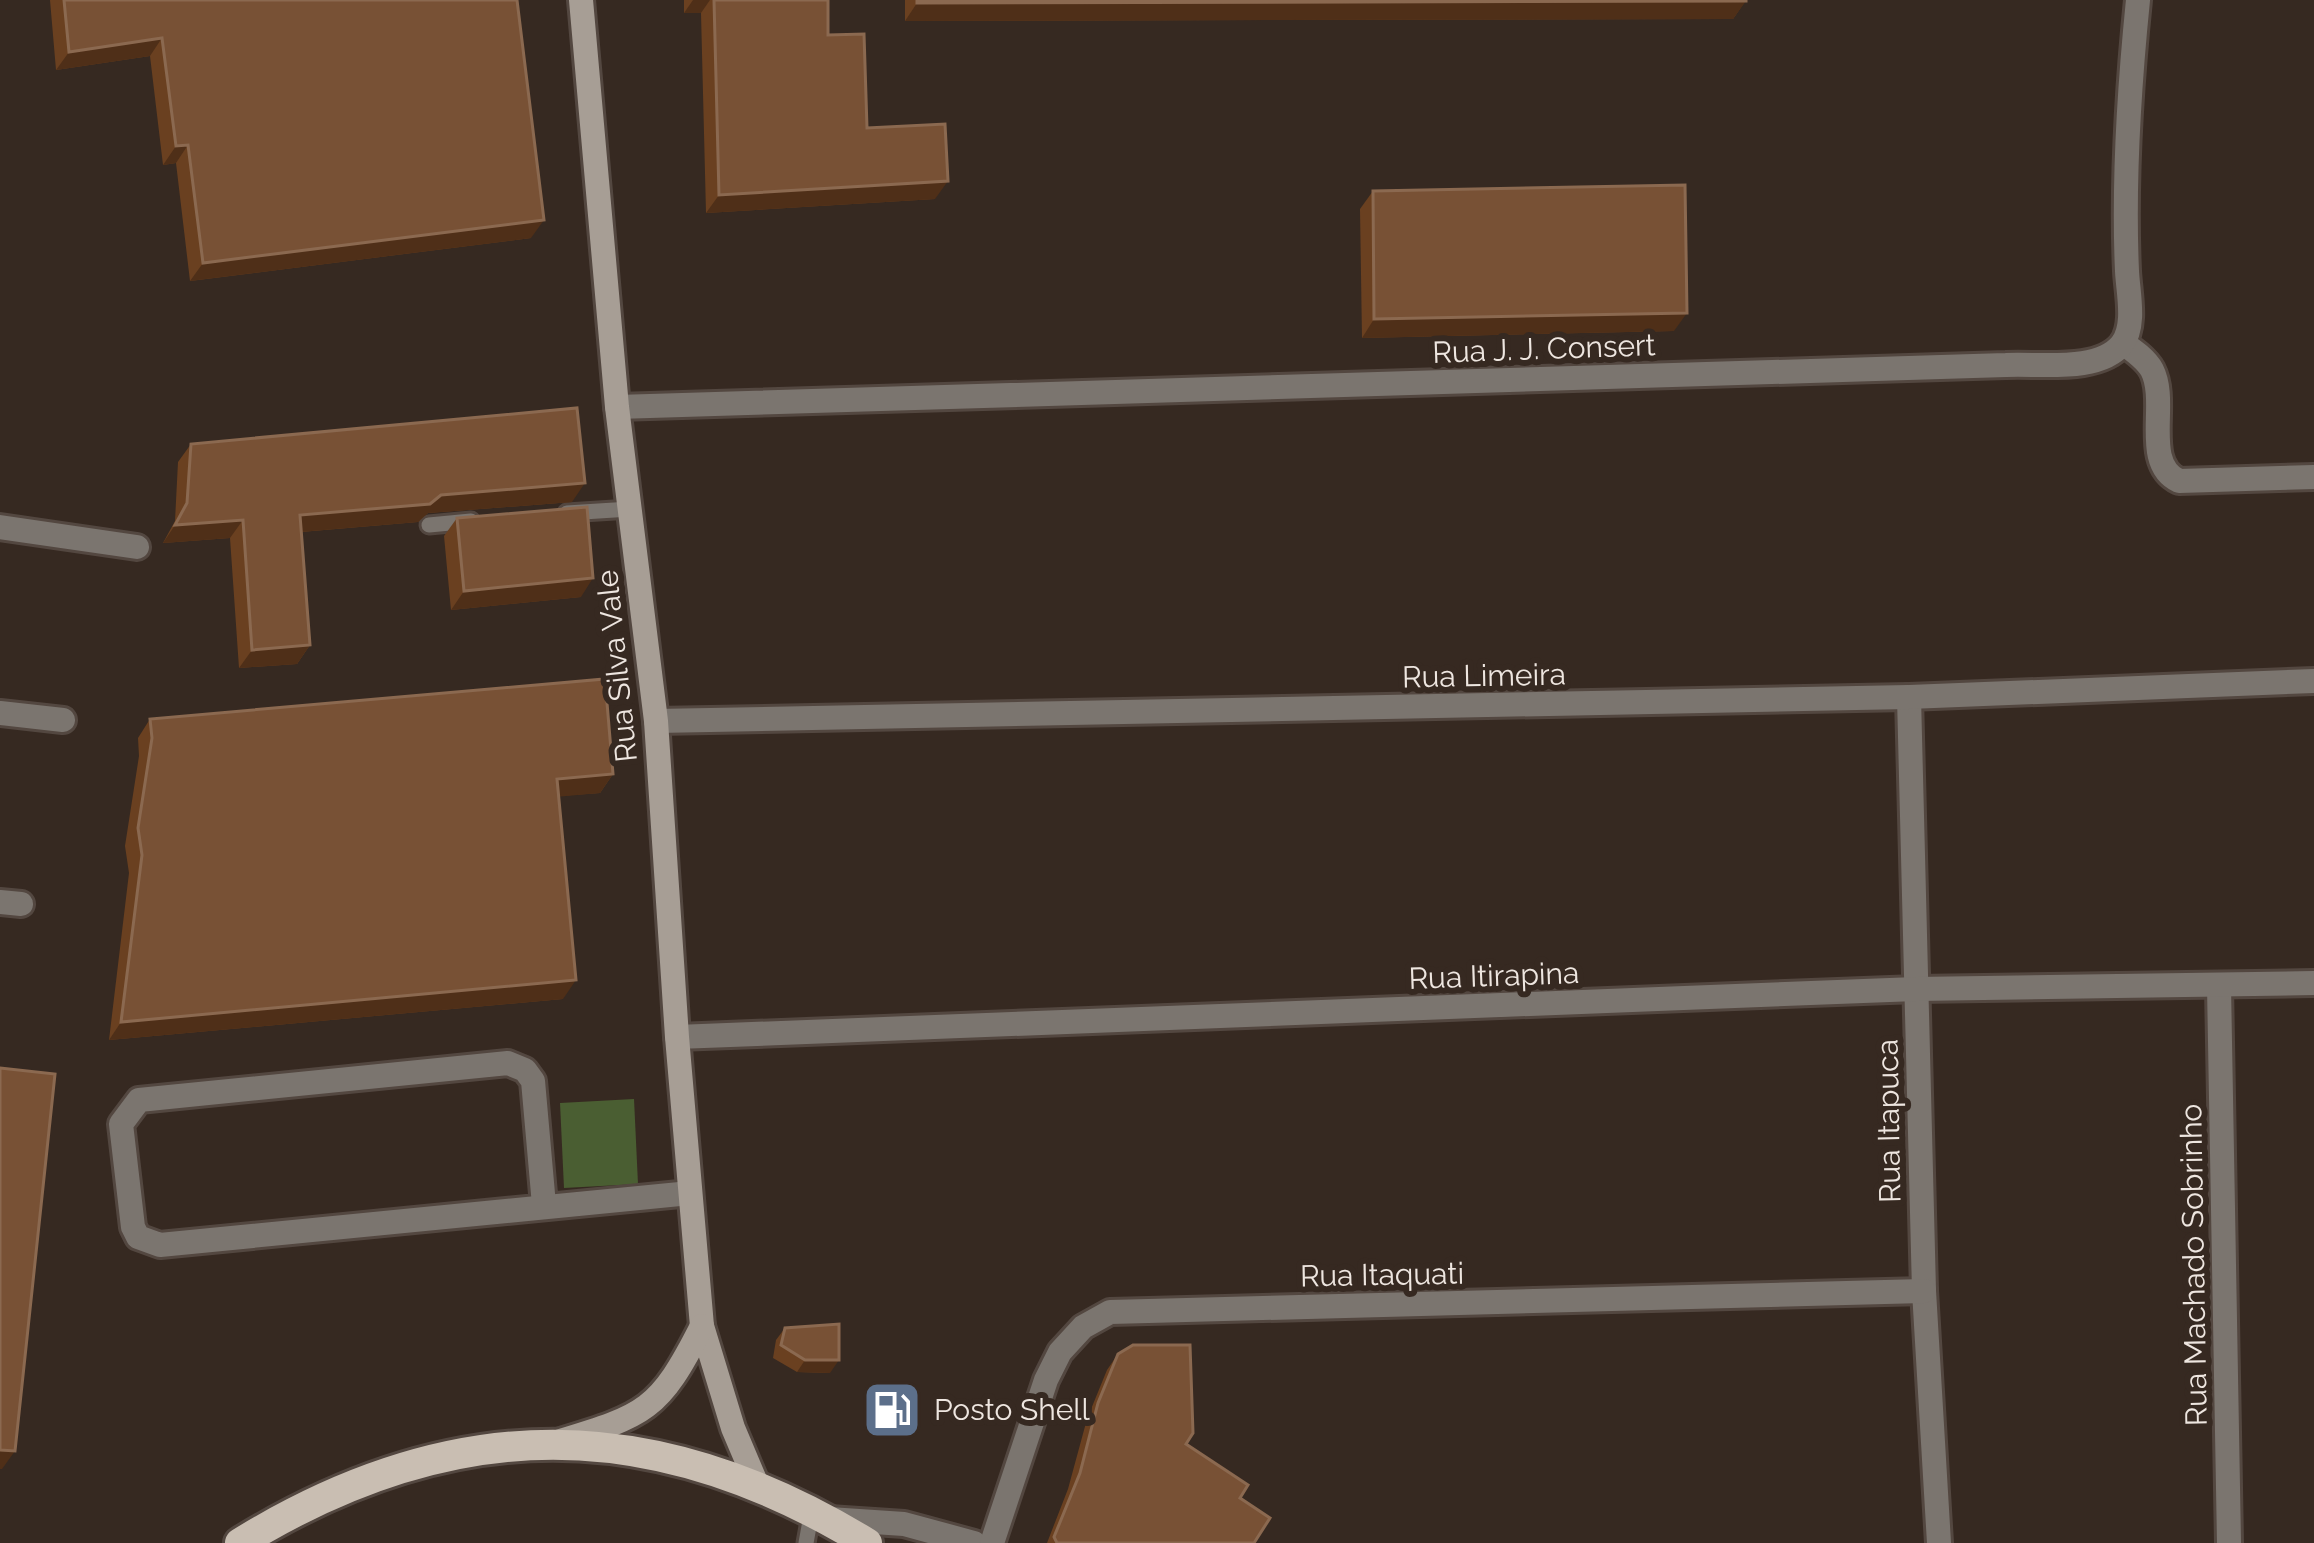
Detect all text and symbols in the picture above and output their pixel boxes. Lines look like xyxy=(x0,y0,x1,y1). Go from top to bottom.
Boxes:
street label: Rua J. J. Consert xyxy=(1432,327,1656,370)
street label: Rua Silva Vale xyxy=(589,568,644,764)
street label: Rua Limeira xyxy=(1402,657,1566,694)
street label: Rua Itirapina xyxy=(1408,955,1580,996)
street label: Rua Itapuca xyxy=(1870,1039,1907,1203)
street label: Rua Machado Sobrinho xyxy=(2173,1103,2214,1427)
street label: Rua Itaquati xyxy=(1300,1256,1464,1293)
fuel station icon: Posto Shell xyxy=(861,1379,923,1441)
place label: Posto Shell xyxy=(934,1392,1090,1427)

